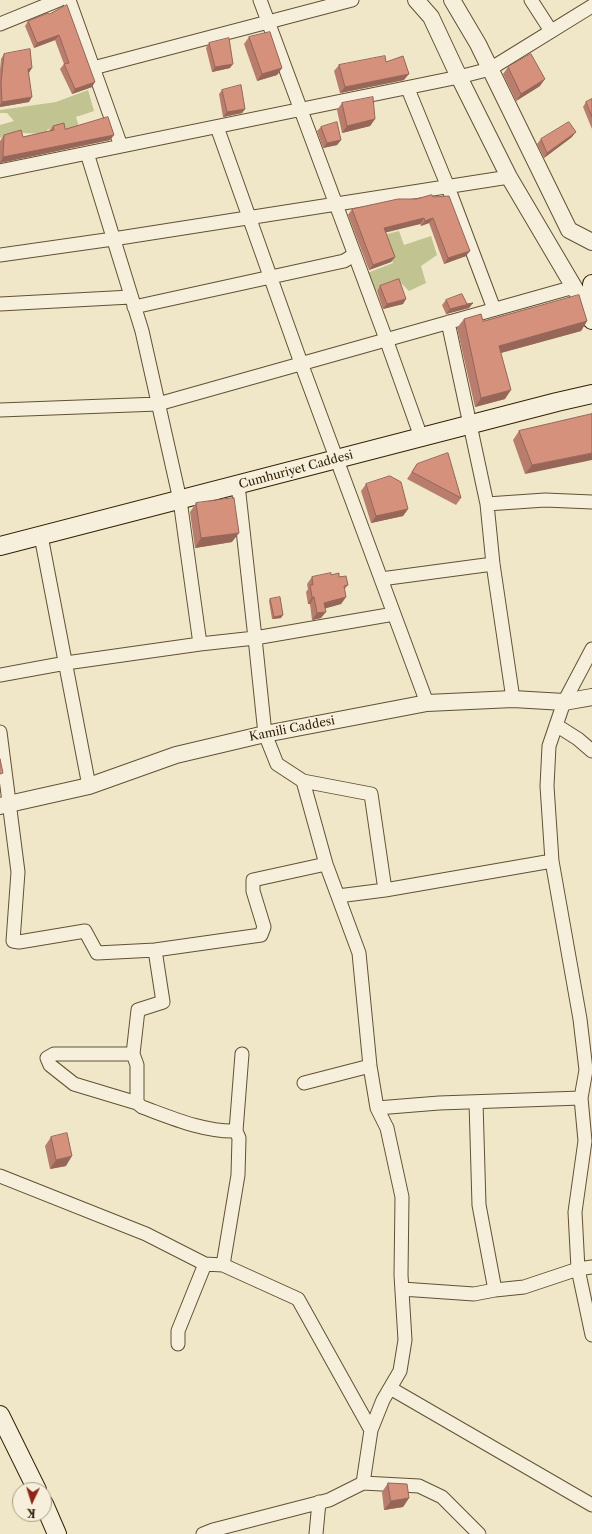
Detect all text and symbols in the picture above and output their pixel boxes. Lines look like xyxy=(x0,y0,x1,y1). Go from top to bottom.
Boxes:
street label: Cumhuriyet Caddesi xyxy=(237,448,355,492)
street label: Kamili Caddesi xyxy=(248,714,336,744)
north arrow xyxy=(12,1482,52,1522)
text: K xyxy=(26,1506,36,1520)

